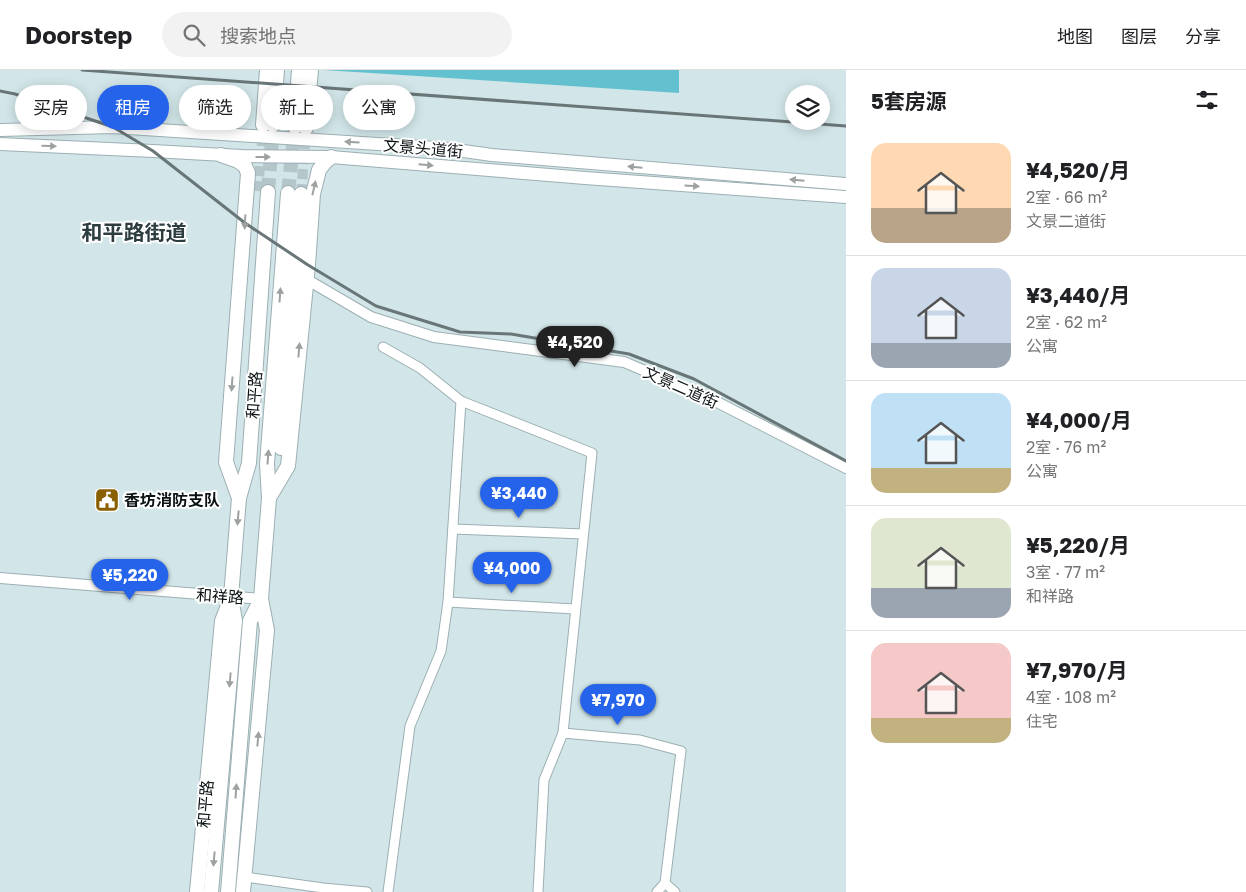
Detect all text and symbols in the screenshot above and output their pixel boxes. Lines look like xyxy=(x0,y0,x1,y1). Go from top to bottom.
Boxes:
search box xyxy=(162,12,512,57)
text: Doorstep xyxy=(25,20,132,49)
icon: search xyxy=(180,21,208,49)
text: 搜索地点 xyxy=(220,24,296,47)
text: 地图 xyxy=(1057,25,1093,47)
text: 图层 xyxy=(1121,25,1157,47)
text: 分享 xyxy=(1185,25,1221,47)
chip: 买房 xyxy=(15,85,87,130)
chip: 租房 xyxy=(97,85,169,130)
chip: 筛选 xyxy=(179,85,251,130)
chip: 新上 xyxy=(261,85,333,130)
chip: 公寓 xyxy=(343,85,415,130)
map controls xyxy=(785,85,830,130)
button: layers xyxy=(785,85,830,130)
icon: filters xyxy=(1193,86,1221,114)
text: 5套房源 xyxy=(871,88,947,114)
street label: 文景头道街 xyxy=(382,135,464,161)
one-way arrow xyxy=(343,137,359,145)
one-way arrow xyxy=(41,143,57,151)
one-way arrow xyxy=(256,153,272,161)
text: ¥4,520/月 xyxy=(1026,157,1130,183)
one-way arrow xyxy=(418,161,434,169)
one-way arrow xyxy=(627,162,643,170)
icon: home xyxy=(911,163,971,223)
one-way arrow xyxy=(789,176,805,184)
one-way arrow xyxy=(311,180,319,196)
one-way arrow xyxy=(685,182,701,190)
text: 2室 · 66 m² xyxy=(1026,187,1107,207)
text: 文景二道街 xyxy=(1026,211,1106,231)
one-way arrow xyxy=(240,214,248,230)
district label: 和平路街道 xyxy=(82,219,187,245)
text: ¥3,440/月 xyxy=(1026,282,1130,308)
one-way arrow xyxy=(277,287,285,303)
icon: home xyxy=(911,288,971,348)
text: 2室 · 62 m² xyxy=(1026,312,1107,332)
pin: ¥4,520 xyxy=(534,326,616,368)
text: ¥4,520 xyxy=(547,332,603,352)
text: 公寓 xyxy=(1026,336,1058,356)
one-way arrow xyxy=(295,341,303,357)
street label: 文景二道街 xyxy=(640,362,722,412)
street label: 和平路 xyxy=(242,370,266,420)
one-way arrow xyxy=(228,376,236,392)
text: ¥4,000/月 xyxy=(1026,407,1132,433)
icon: home xyxy=(911,413,971,473)
text: 2室 · 76 m² xyxy=(1026,437,1106,457)
one-way arrow xyxy=(264,449,272,465)
text: 公寓 xyxy=(1026,461,1058,481)
pin: ¥3,440 xyxy=(478,476,560,519)
text: ¥3,440 xyxy=(491,483,547,503)
public building icon: 香坊消防支队 xyxy=(94,487,120,513)
place label: 香坊消防支队 xyxy=(124,490,220,510)
one-way arrow xyxy=(233,511,241,527)
text: ¥5,220/月 xyxy=(1026,532,1130,558)
icon: home xyxy=(911,538,971,598)
pin: ¥4,000 xyxy=(471,552,553,594)
pin: ¥5,220 xyxy=(89,558,171,601)
text: ¥4,000 xyxy=(484,558,540,578)
text: 3室 · 77 m² xyxy=(1026,562,1105,582)
text: ¥5,220 xyxy=(102,565,158,585)
street label: 和祥路 xyxy=(195,584,245,608)
text: 和祥路 xyxy=(1026,586,1074,606)
text: ¥7,970/月 xyxy=(1026,657,1128,683)
icon: home xyxy=(911,663,971,723)
one-way arrow xyxy=(226,672,234,688)
pin: ¥7,970 xyxy=(577,684,659,726)
text: 4室 · 108 m² xyxy=(1026,687,1116,707)
text: ¥7,970 xyxy=(591,690,645,710)
text: 住宅 xyxy=(1026,711,1058,731)
one-way arrow xyxy=(254,731,262,747)
street label: 和平路 xyxy=(193,779,217,829)
one-way arrow xyxy=(233,783,241,799)
one-way arrow xyxy=(210,852,218,868)

